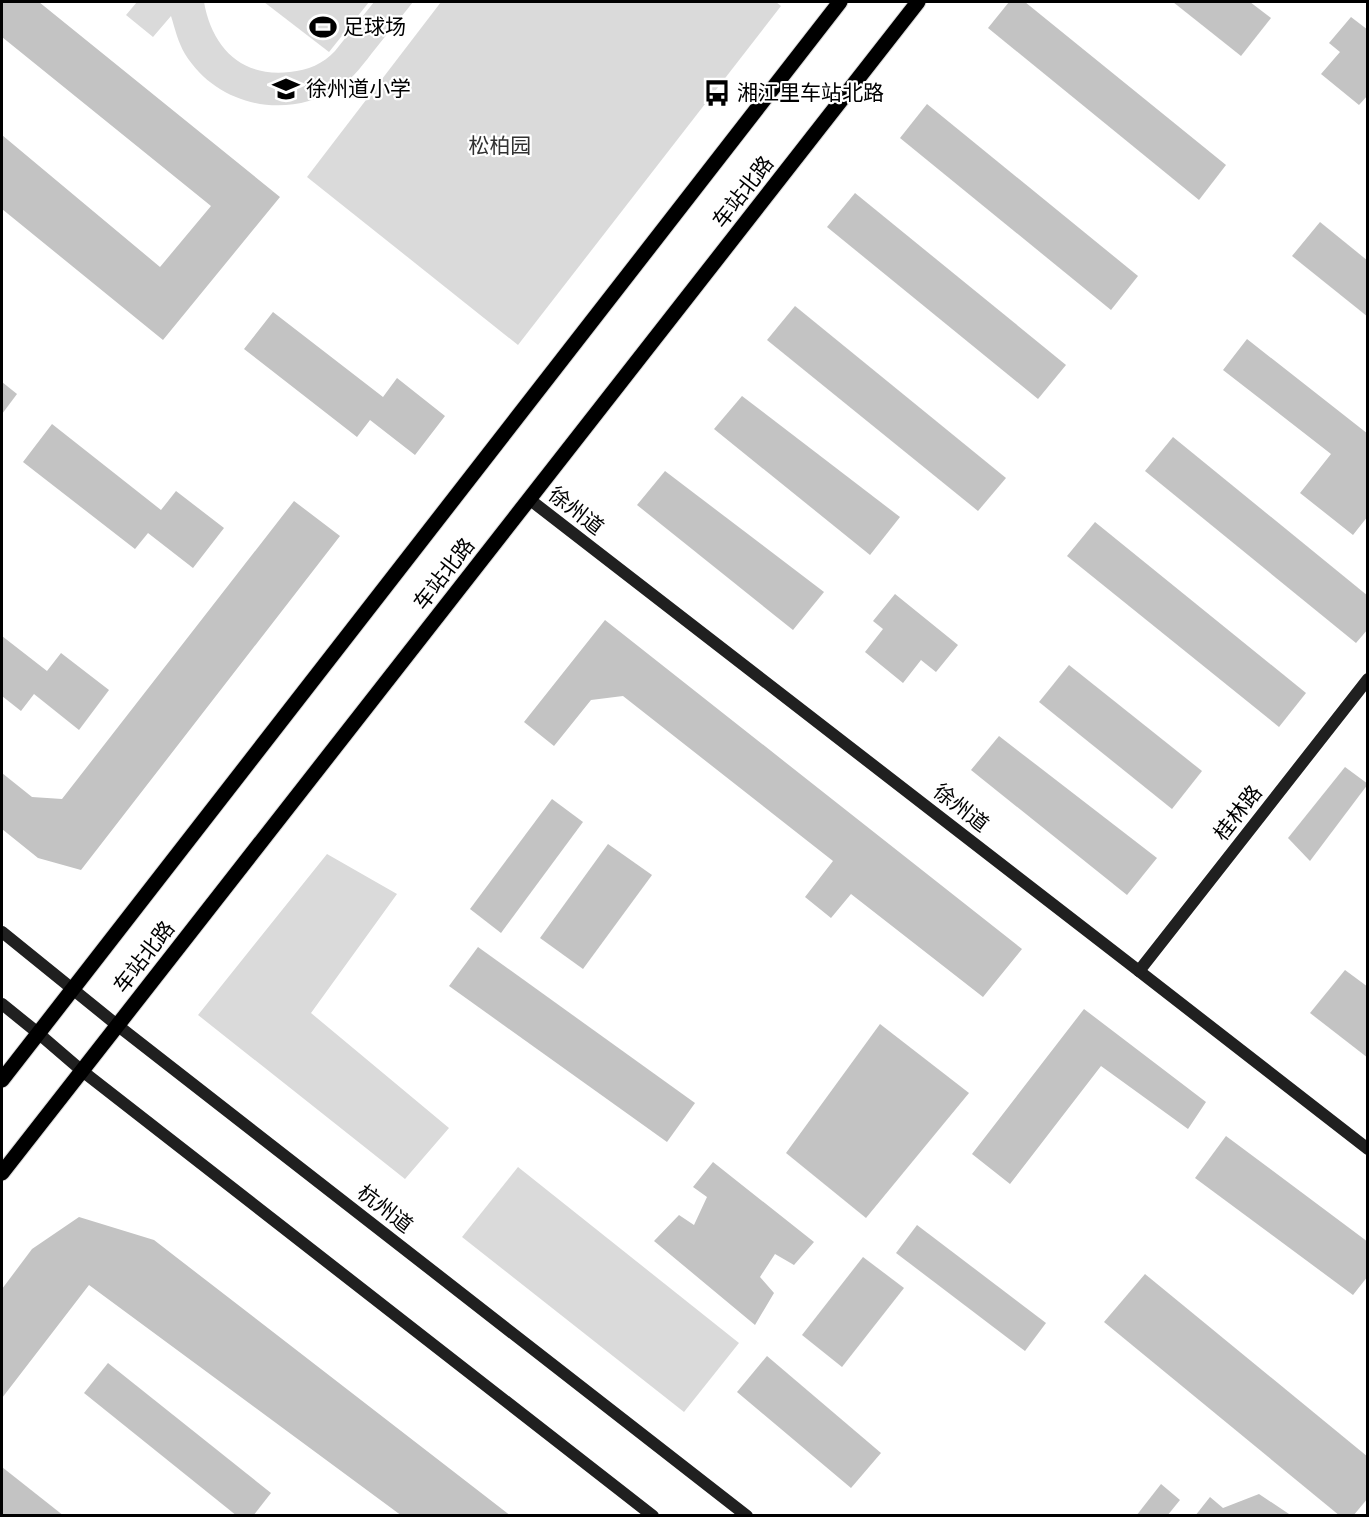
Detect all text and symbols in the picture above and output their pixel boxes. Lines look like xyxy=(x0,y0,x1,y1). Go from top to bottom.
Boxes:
sports icon: 足球场 xyxy=(308,12,338,42)
place label: 足球场 xyxy=(343,13,406,40)
school or university icon: 徐州道小学 xyxy=(271,74,301,104)
place label: 徐州道小学 xyxy=(306,75,411,102)
bus stop icon: 湘江里车站北路 xyxy=(702,78,732,108)
place label: 湘江里车站北路 xyxy=(737,79,884,106)
park label: 松柏园 xyxy=(469,132,532,159)
street label: 车站北路 xyxy=(706,150,779,233)
street label: 徐州道 xyxy=(543,481,609,541)
street label: 车站北路 xyxy=(407,532,480,615)
street label: 徐州道 xyxy=(928,778,994,838)
street label: 桂林路 xyxy=(1208,780,1268,846)
street label: 车站北路 xyxy=(107,915,180,998)
street label: 杭州道 xyxy=(352,1179,418,1239)

